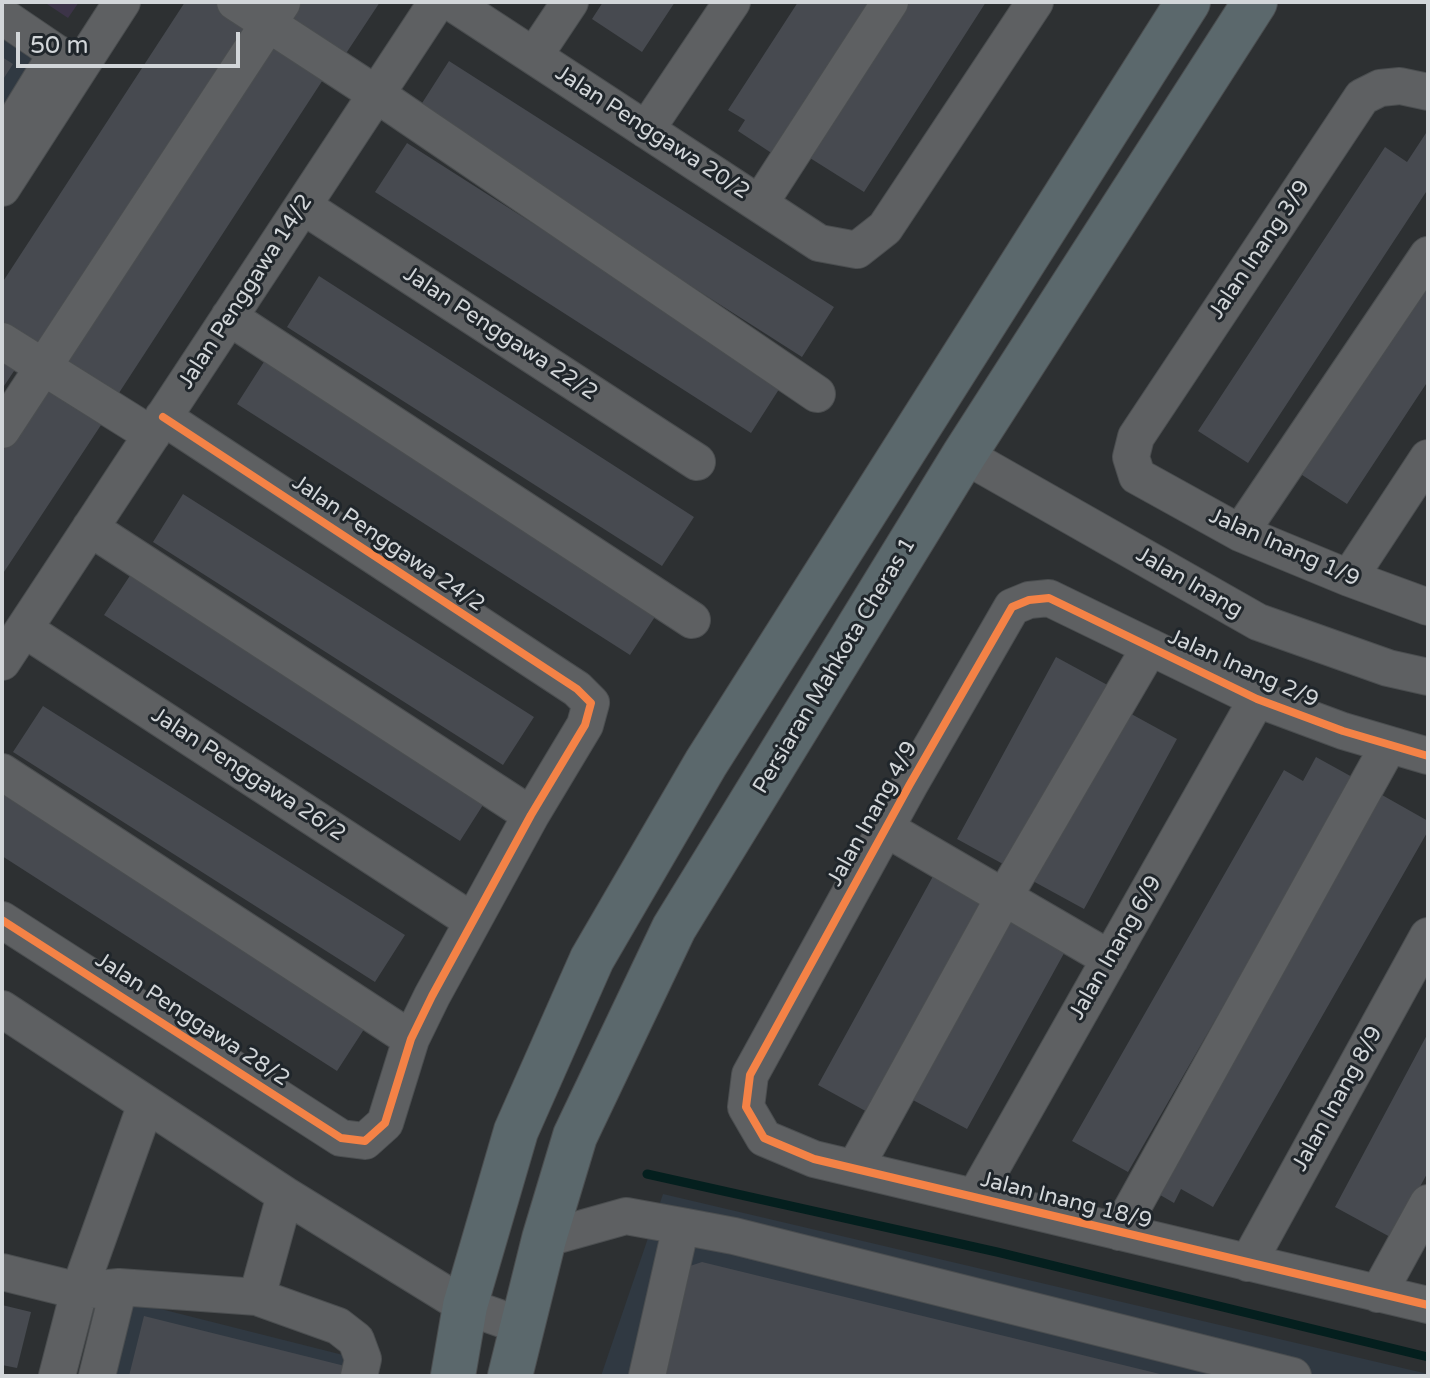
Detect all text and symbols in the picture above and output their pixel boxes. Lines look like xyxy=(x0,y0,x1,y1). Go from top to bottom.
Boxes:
scale bar xyxy=(20,16,244,66)
text: 50 m xyxy=(30,31,88,60)
street label: Jalan Penggawa 20/2 xyxy=(550,60,754,206)
street label: Jalan Inang 3/9 xyxy=(1204,176,1316,324)
street label: Jalan Penggawa 14/2 xyxy=(173,190,319,394)
street label: Jalan Penggawa 22/2 xyxy=(398,261,602,407)
street label: Jalan Penggawa 24/2 xyxy=(287,470,489,618)
street label: Jalan Inang 1/9 xyxy=(1205,503,1363,593)
street label: Persiaran Mahkota Cheras 1 xyxy=(748,533,922,799)
street label: Jalan Inang xyxy=(1131,542,1247,624)
street label: Jalan Inang 2/9 xyxy=(1164,624,1322,714)
street label: Jalan Penggawa 26/2 xyxy=(146,702,350,848)
street label: Jalan Inang 4/9 xyxy=(822,737,924,891)
street label: Jalan Inang 6/9 xyxy=(1064,871,1168,1025)
street label: Jalan Penggawa 28/2 xyxy=(90,947,294,1093)
street label: Jalan Inang 8/9 xyxy=(1287,1022,1389,1176)
street label: Jalan Inang 18/9 xyxy=(978,1167,1154,1235)

